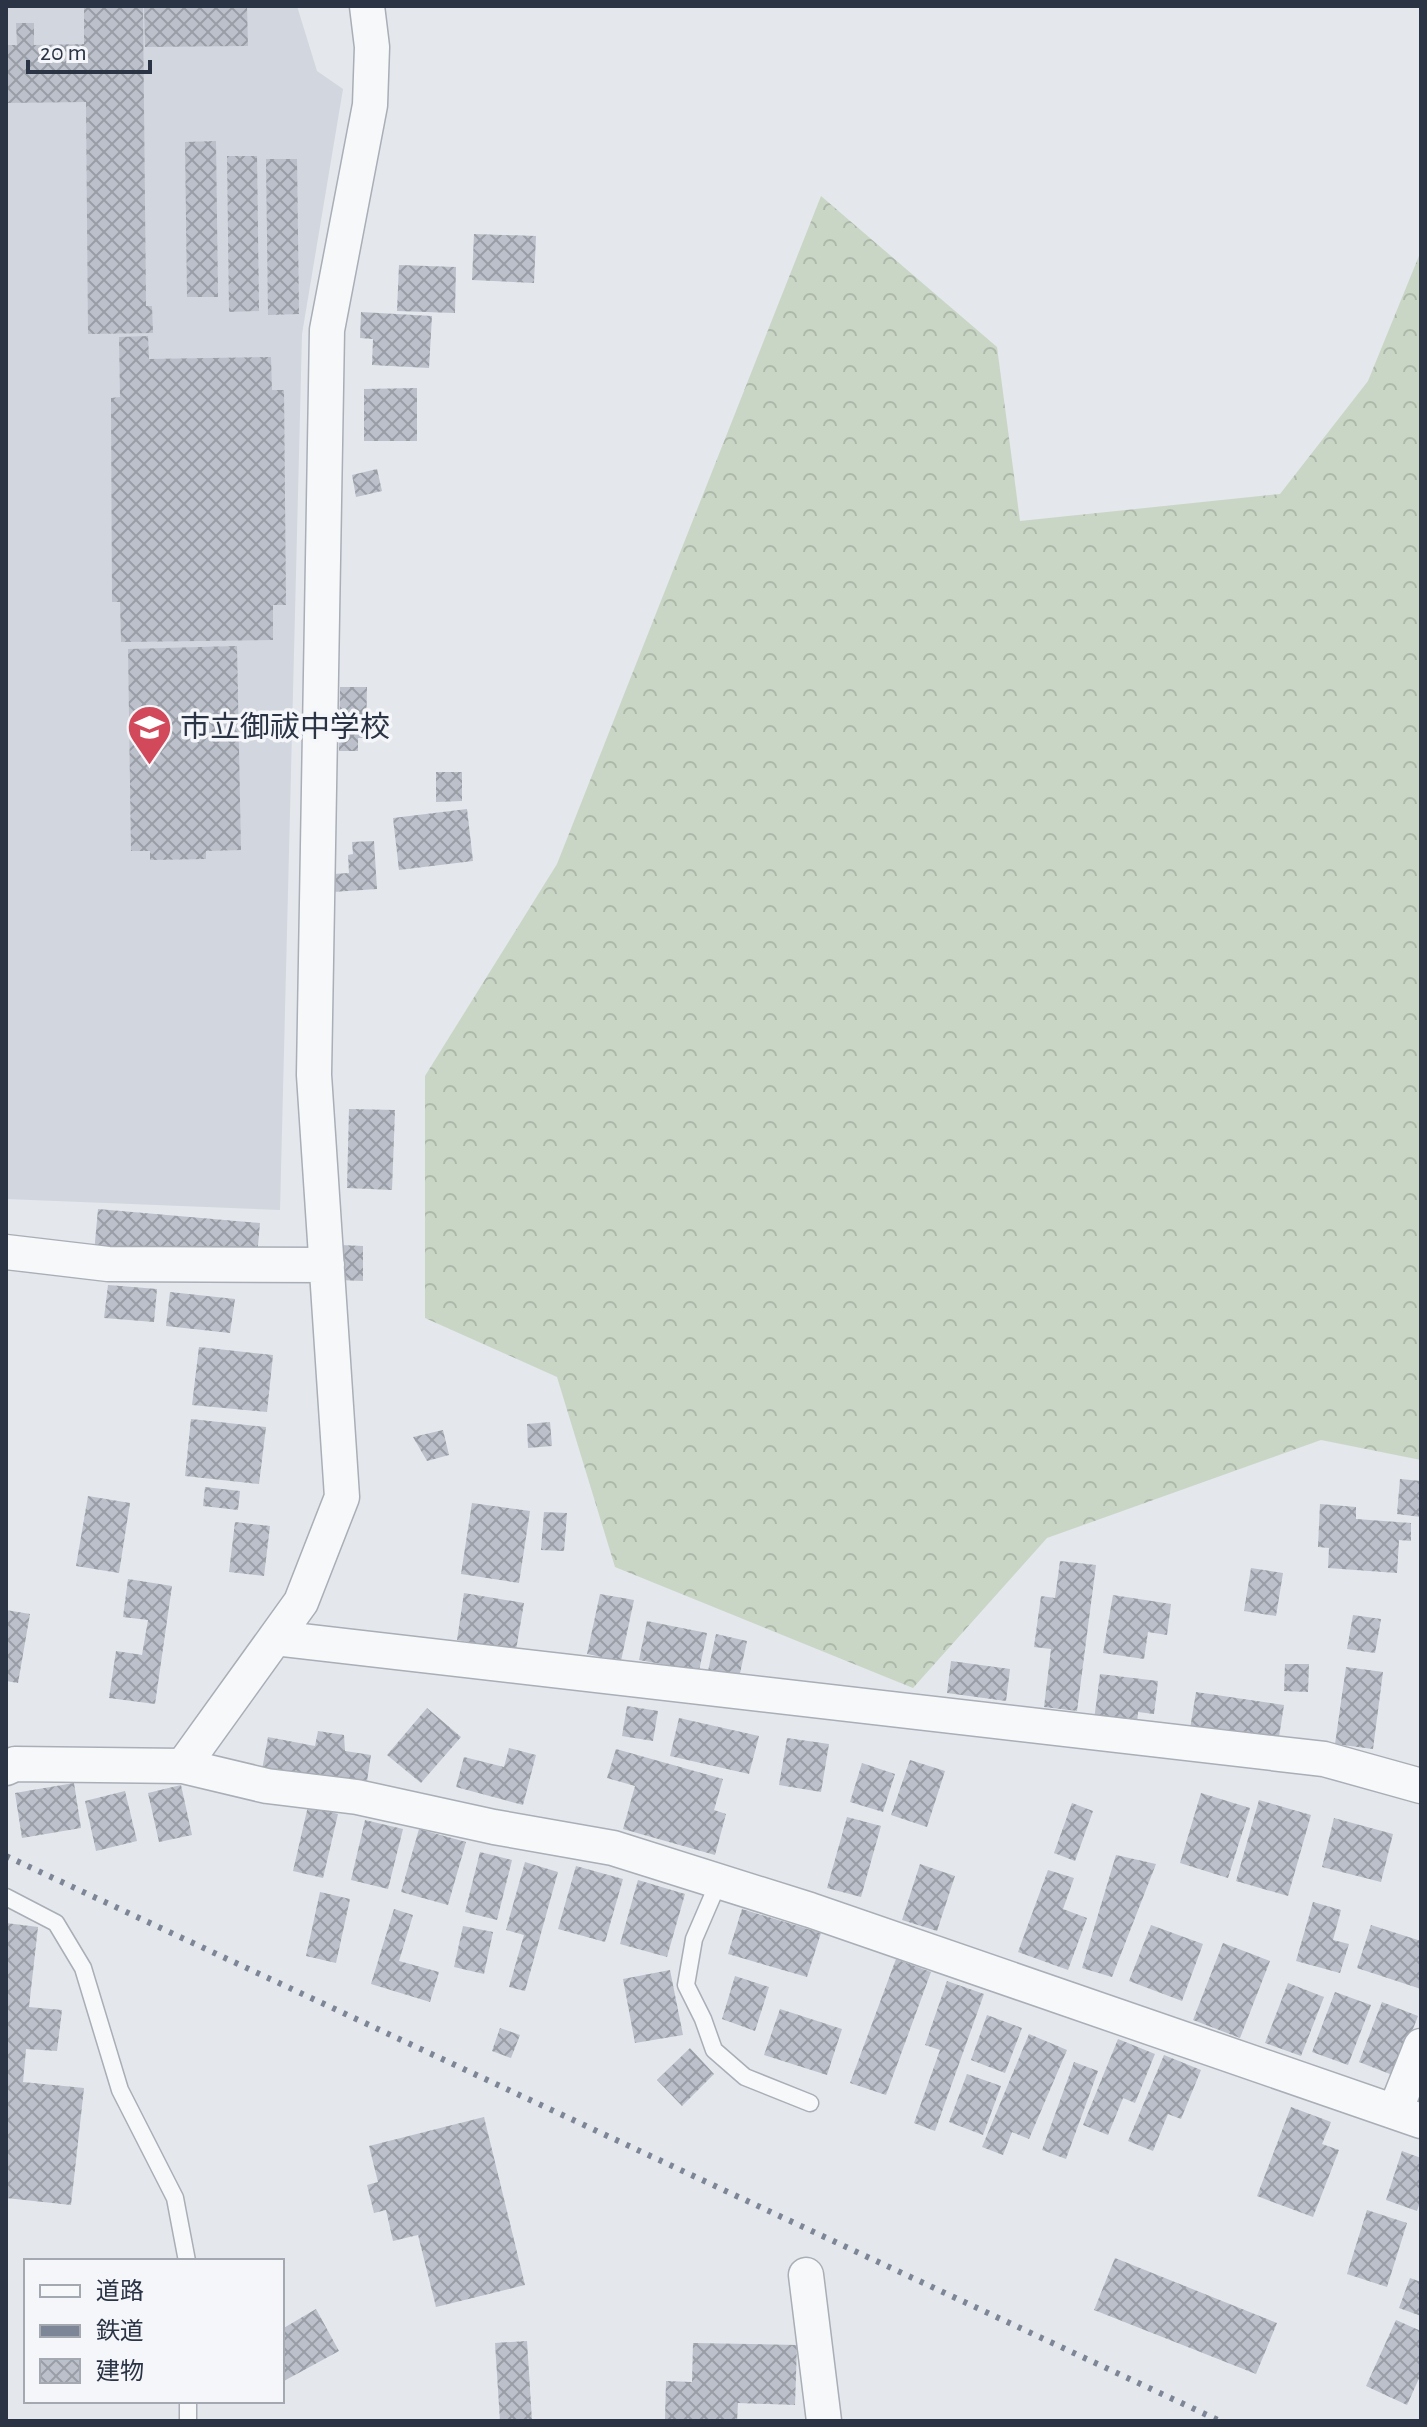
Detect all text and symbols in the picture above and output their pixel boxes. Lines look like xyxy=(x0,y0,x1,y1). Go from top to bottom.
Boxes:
scale bar xyxy=(28,24,150,74)
text: 20 m xyxy=(40,41,87,65)
school or university icon: 市立御祓中学校 xyxy=(125,703,173,766)
place label: 市立御祓中学校 xyxy=(180,711,390,743)
legend xyxy=(24,2259,284,2403)
text: 道路 xyxy=(96,2278,144,2304)
text: 鉄道 xyxy=(96,2318,144,2344)
text: 建物 xyxy=(96,2359,144,2384)

